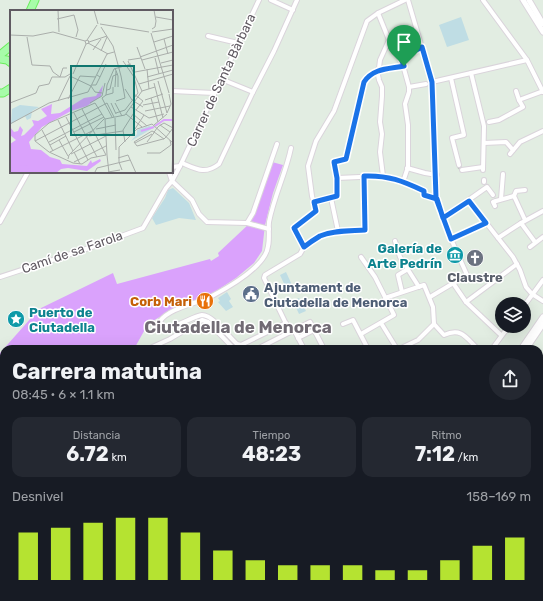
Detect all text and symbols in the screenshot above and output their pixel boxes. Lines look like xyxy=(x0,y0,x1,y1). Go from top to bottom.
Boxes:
inset map xyxy=(10,10,173,173)
street label: Carrer de Santa Bàrbara xyxy=(184,11,258,149)
pin xyxy=(387,25,421,66)
icon: arrive xyxy=(393,31,415,53)
street label: Camí de sa Farola xyxy=(19,228,125,276)
place label: Galería de Arte Pedrín xyxy=(368,241,442,271)
museum icon: Galería de Arte Pedrín xyxy=(445,245,465,265)
church icon: Claustre xyxy=(465,248,485,268)
place label: Claustre xyxy=(447,270,503,285)
place label: Ajuntament de Ciutadella de Menorca xyxy=(264,280,407,310)
public building icon: Ajuntament de Ciutadella de Menorca xyxy=(241,284,261,304)
restaurant icon: Corb Mari xyxy=(195,291,215,311)
place label: Corb Mari xyxy=(130,294,192,309)
map controls xyxy=(495,297,531,333)
button: layers xyxy=(495,297,531,333)
place label: Puerto de Ciutadella xyxy=(29,305,95,335)
place icon: Puerto de Ciutadella xyxy=(6,309,26,329)
district label: Ciutadella de Menorca xyxy=(144,317,332,337)
text: Carrera matutina xyxy=(12,358,202,385)
button: share xyxy=(489,358,531,400)
text: 08:45 · 6 × 1.1 km xyxy=(12,387,115,402)
text: Distancia xyxy=(73,429,120,442)
text: Tiempo xyxy=(253,429,290,442)
text: Ritmo xyxy=(431,429,462,442)
text: 6.72 xyxy=(66,442,109,466)
text: 48:23 xyxy=(242,442,301,466)
text: 7:12 xyxy=(415,442,455,466)
text: km xyxy=(109,451,127,464)
text: /km xyxy=(455,451,478,464)
text: Desnivel xyxy=(12,489,63,504)
text: 158–169 m xyxy=(467,489,531,504)

